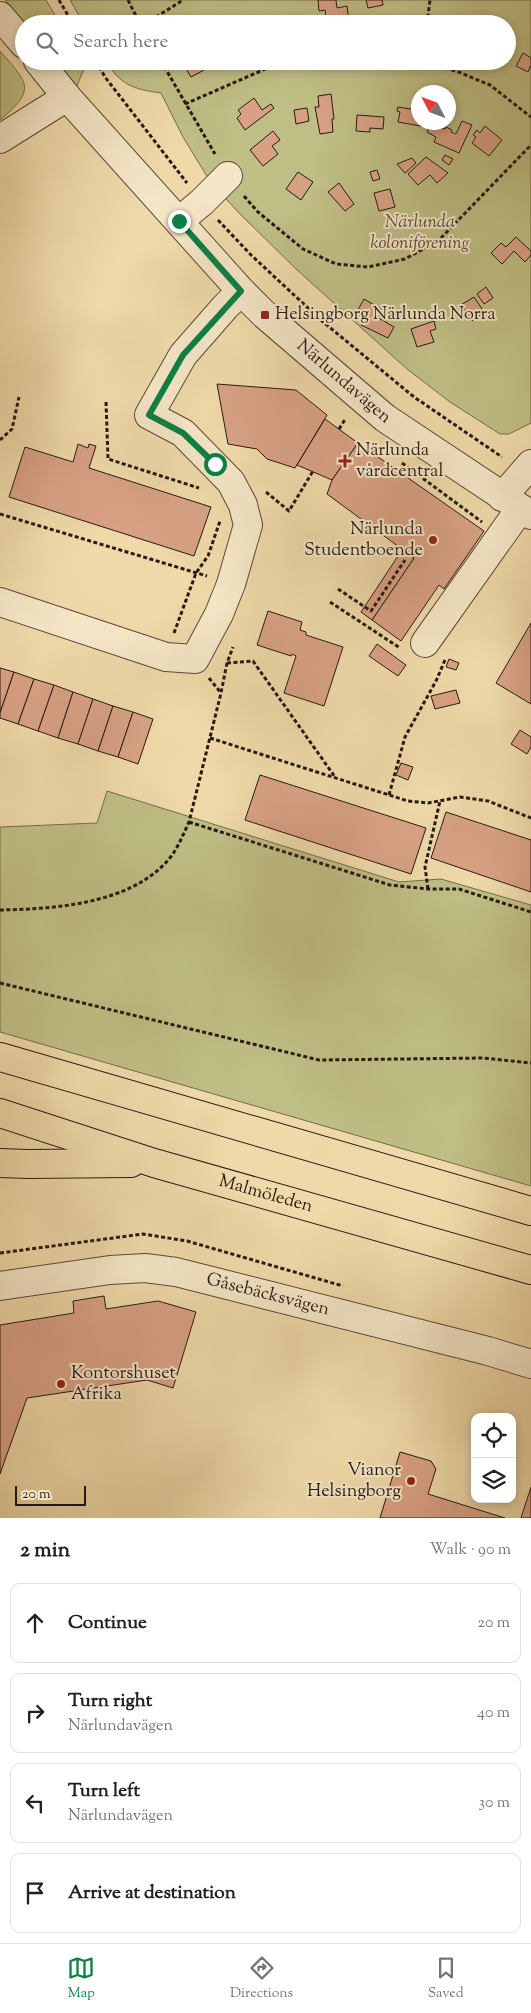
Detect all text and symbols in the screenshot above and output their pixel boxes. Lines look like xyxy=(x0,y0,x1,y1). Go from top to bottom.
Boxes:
search box xyxy=(15,15,516,70)
icon: search xyxy=(33,29,61,57)
text: Search here xyxy=(73,29,168,56)
north arrow xyxy=(411,85,456,130)
route end xyxy=(168,210,191,233)
park label: Närlunda koloniförening xyxy=(370,210,470,257)
place label: Helsingborg Närlunda Norra xyxy=(275,302,496,328)
marker: Helsingborg Närlunda Norra xyxy=(259,309,271,321)
street label: Närlundavägen xyxy=(290,334,397,431)
place label: Närlunda vårdcentral xyxy=(356,438,443,485)
route start xyxy=(204,453,227,476)
marker: Närlunda vårdcentral xyxy=(338,454,352,468)
place label: Närlunda Studentboende xyxy=(304,517,423,564)
marker: Närlunda Studentboende xyxy=(427,534,439,546)
street label: Malmöleden xyxy=(216,1169,316,1220)
street label: Gåsebäcksvägen xyxy=(203,1267,332,1323)
place label: Kontorshuset Afrika xyxy=(71,1361,176,1408)
marker: Kontorshuset Afrika xyxy=(55,1378,67,1390)
map controls xyxy=(471,1413,516,1503)
button: locate xyxy=(471,1413,516,1458)
place label: Vianor Helsingborg xyxy=(307,1458,401,1505)
button: layers xyxy=(471,1458,516,1503)
marker: Vianor Helsingborg xyxy=(405,1475,417,1487)
scale bar xyxy=(15,1483,86,1506)
text: 20 m xyxy=(22,1485,51,1505)
text: 2 min xyxy=(20,1536,70,1566)
text: Walk · 90 m xyxy=(430,1539,511,1562)
icon: ahead xyxy=(21,1609,49,1637)
text: Continue xyxy=(68,1610,147,1637)
text: 20 m xyxy=(477,1612,510,1635)
text: Turn right xyxy=(68,1688,152,1715)
icon: right xyxy=(21,1699,49,1727)
text: 40 m xyxy=(477,1702,510,1725)
text: Närlundavägen xyxy=(68,1715,173,1738)
text: Turn left xyxy=(68,1778,140,1805)
icon: left xyxy=(21,1789,49,1817)
text: 30 m xyxy=(479,1792,510,1815)
text: Närlundavägen xyxy=(68,1805,173,1828)
icon: arrive xyxy=(21,1879,49,1907)
text: Arrive at destination xyxy=(68,1880,236,1907)
tab: Map xyxy=(67,1954,95,2004)
tab: Directions xyxy=(230,1954,293,2004)
tab: Saved xyxy=(428,1954,464,2004)

